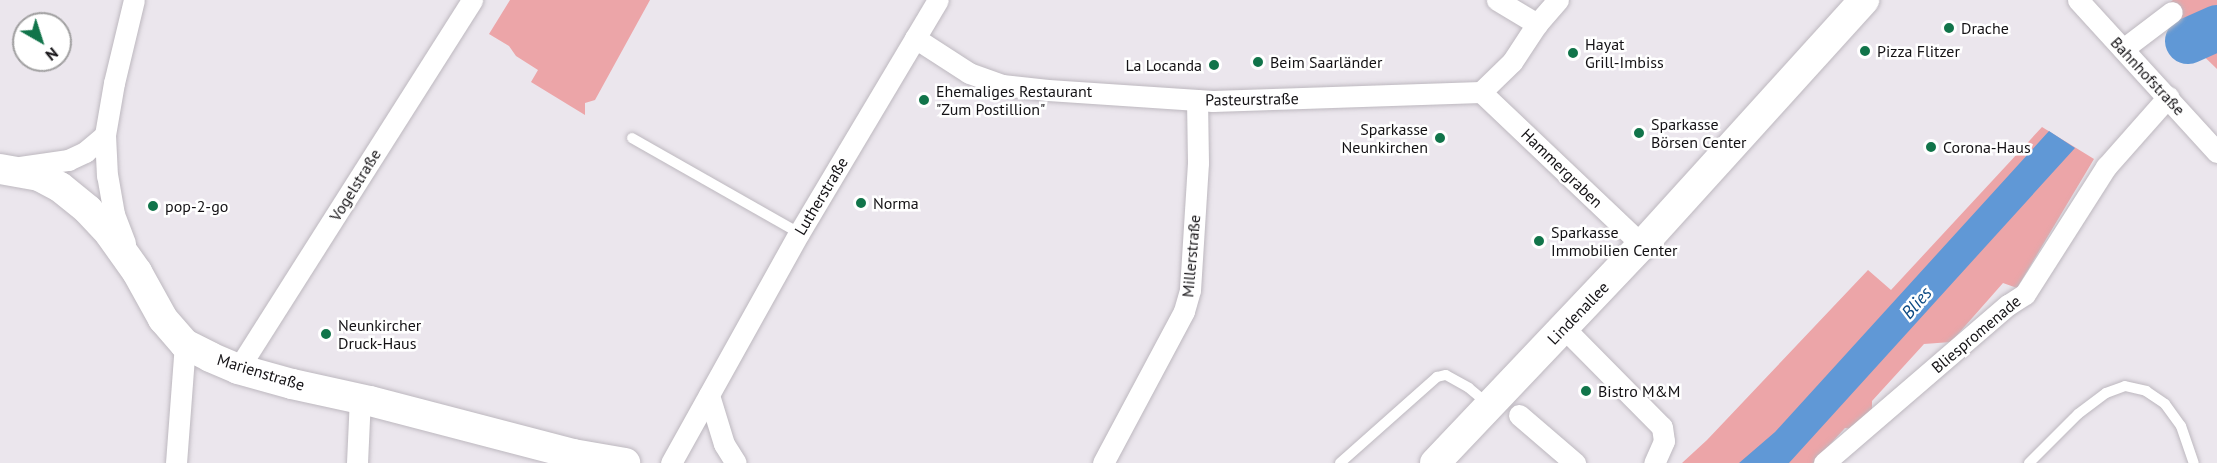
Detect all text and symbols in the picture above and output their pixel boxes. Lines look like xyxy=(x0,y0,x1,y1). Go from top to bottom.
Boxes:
north arrow xyxy=(12,12,72,72)
place label: Drache xyxy=(1961,18,2009,38)
marker: Drache xyxy=(1942,21,1956,35)
street label: Bahnhofstraße xyxy=(2107,33,2189,119)
place label: Hayat Grill-Imbiss xyxy=(1585,34,1664,72)
place label: Pizza Flitzer xyxy=(1877,41,1960,61)
text: N xyxy=(42,43,62,66)
marker: Pizza Flitzer xyxy=(1858,44,1872,58)
marker: Hayat Grill-Imbiss xyxy=(1566,46,1580,60)
place label: Beim Saarländer xyxy=(1270,52,1382,72)
place label: La Locanda xyxy=(1125,55,1202,75)
marker: Beim Saarländer xyxy=(1251,55,1265,69)
marker: La Locanda xyxy=(1207,58,1221,72)
place label: Ehemaliges Restaurant "Zum Postillion" xyxy=(936,81,1092,119)
street label: Pasteurstraße xyxy=(1205,89,1299,109)
marker: Ehemaliges Restaurant "Zum Postillion" xyxy=(917,93,931,107)
place label: Sparkasse Börsen Center xyxy=(1651,114,1747,152)
place label: Sparkasse Neunkirchen xyxy=(1341,119,1428,157)
street label: Hammergraben xyxy=(1517,124,1607,212)
marker: Sparkasse Börsen Center xyxy=(1632,126,1646,140)
marker: Sparkasse Neunkirchen xyxy=(1433,131,1447,145)
place label: Corona-Haus xyxy=(1943,137,2031,157)
marker: Corona-Haus xyxy=(1924,140,1938,154)
street label: Vogelstraße xyxy=(325,145,385,225)
street label: Lutherstraße xyxy=(790,154,852,238)
place label: Norma xyxy=(873,193,919,213)
place label: pop-2-go xyxy=(165,196,228,216)
marker: Norma xyxy=(854,196,868,210)
marker: pop-2-go xyxy=(146,199,160,213)
street label: Millerstraße xyxy=(1178,214,1204,298)
place label: Sparkasse Immobilien Center xyxy=(1551,222,1678,260)
marker: Sparkasse Immobilien Center xyxy=(1532,234,1546,248)
street label: Lindenallee xyxy=(1543,278,1613,348)
water label: Blies xyxy=(1897,283,1937,323)
street label: Bliespromenade xyxy=(1928,291,2024,377)
place label: Neunkircher Druck-Haus xyxy=(338,315,421,353)
marker: Neunkircher Druck-Haus xyxy=(319,327,333,341)
street label: Marienstraße xyxy=(215,350,307,394)
place label: Bistro M&M xyxy=(1598,381,1680,401)
marker: Bistro M&M xyxy=(1579,384,1593,398)

